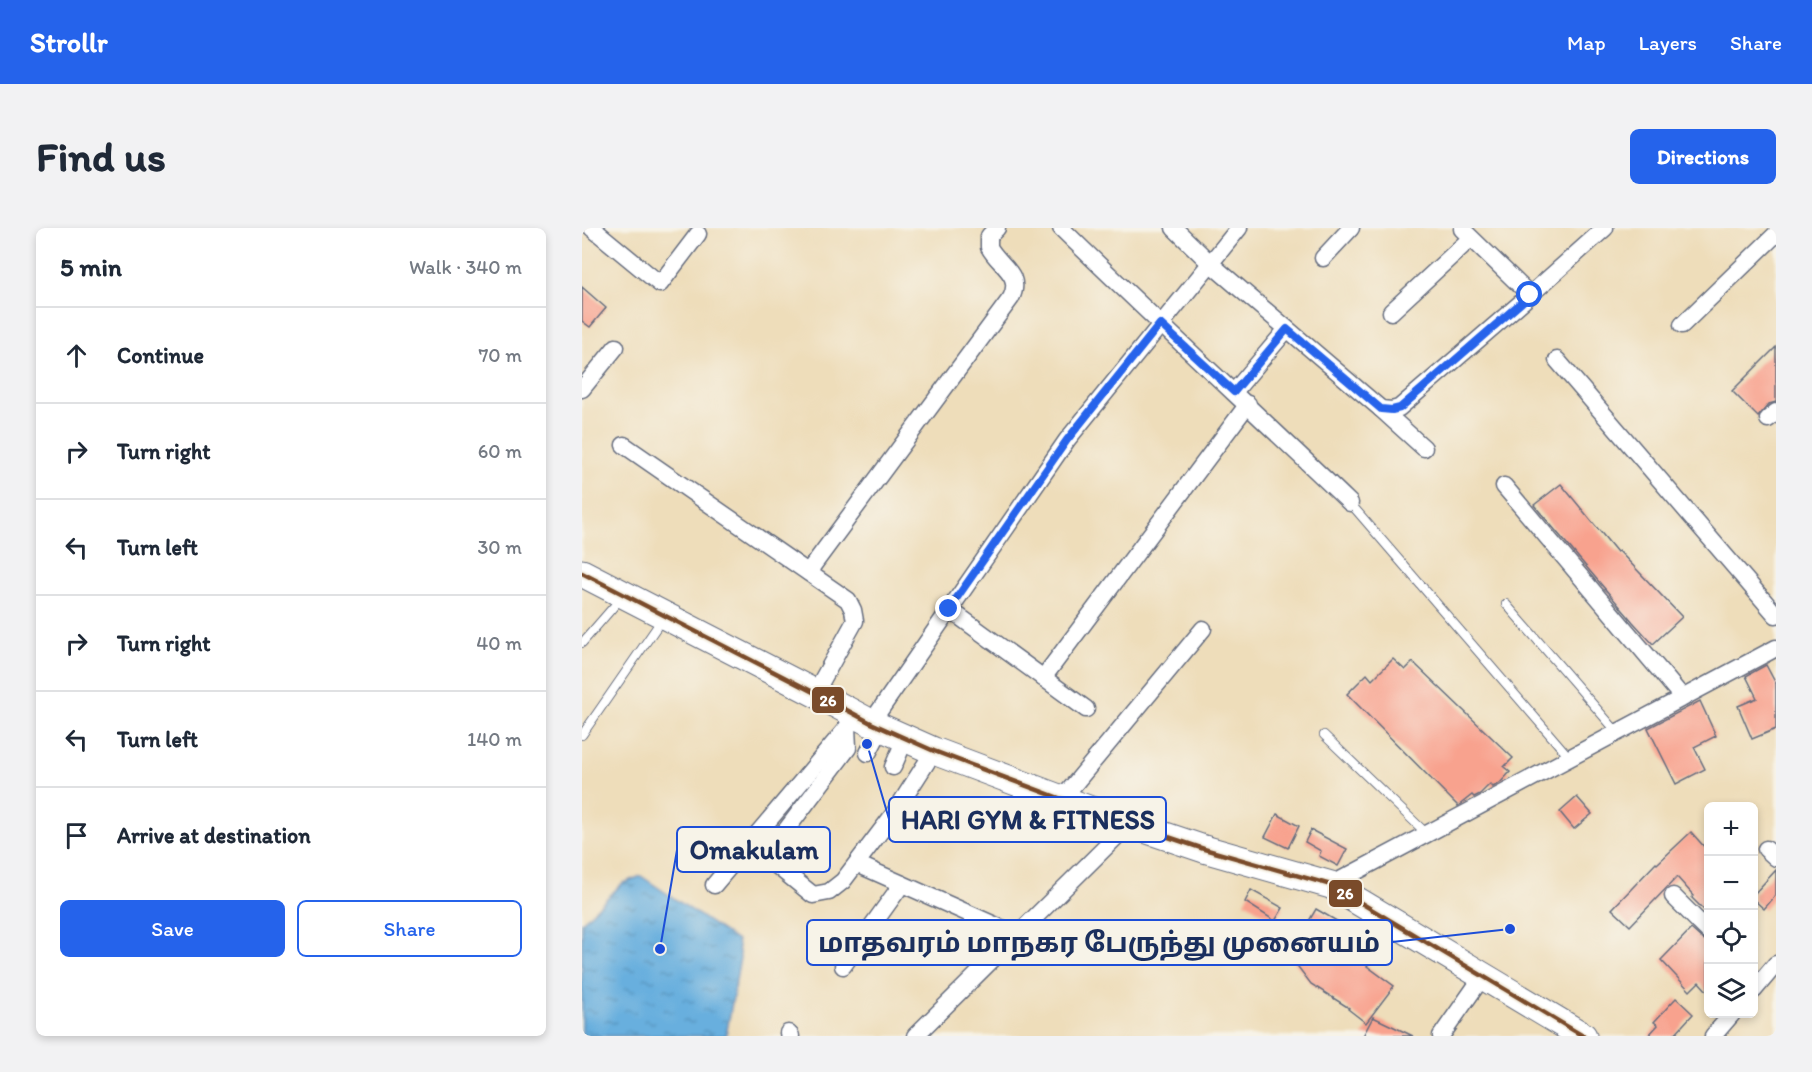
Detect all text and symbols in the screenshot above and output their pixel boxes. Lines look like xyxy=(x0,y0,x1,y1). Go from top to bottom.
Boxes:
text: Strollr xyxy=(30,25,108,59)
text: Map xyxy=(1567,30,1606,55)
text: Layers xyxy=(1639,30,1697,55)
text: Share xyxy=(1730,30,1782,55)
button: Directions xyxy=(1630,129,1776,184)
text: Find us xyxy=(36,131,166,182)
text: 5 min xyxy=(60,251,122,283)
text: Walk · 340 m xyxy=(409,255,522,279)
route start xyxy=(1516,281,1542,307)
icon: ahead xyxy=(60,339,93,372)
text: Continue xyxy=(117,342,204,369)
text: 70 m xyxy=(478,343,522,367)
icon: right xyxy=(60,435,93,468)
text: Turn right xyxy=(117,438,211,465)
text: 60 m xyxy=(478,439,522,463)
icon: left xyxy=(60,531,93,564)
text: Turn left xyxy=(117,534,198,561)
text: 30 m xyxy=(477,535,522,559)
route end xyxy=(935,595,961,621)
icon: right xyxy=(60,627,93,660)
text: Turn right xyxy=(117,630,211,657)
text: 40 m xyxy=(476,631,522,655)
line badge: 26 xyxy=(811,686,845,714)
text: 26 xyxy=(820,691,837,710)
icon: left xyxy=(60,723,93,756)
text: Turn left xyxy=(117,726,198,753)
text: 140 m xyxy=(467,727,522,751)
callout: HARI GYM & FITNESS xyxy=(889,797,1166,842)
map controls xyxy=(1704,802,1758,1018)
button: + xyxy=(1704,802,1758,856)
text: HARI GYM & FITNESS xyxy=(901,803,1155,836)
icon: arrive xyxy=(60,819,93,852)
text: Arrive at destination xyxy=(117,822,311,849)
callout: Omakulam xyxy=(677,827,830,872)
text: Omakulam xyxy=(689,833,819,866)
button: − xyxy=(1704,856,1758,910)
line badge: 26 xyxy=(1328,879,1363,908)
text: 26 xyxy=(1337,884,1354,903)
button: Save xyxy=(60,900,285,957)
button: Share xyxy=(297,900,522,957)
button: locate xyxy=(1704,910,1758,964)
callout: மாதவரம் மாநகர பேருந்து முனையம் xyxy=(807,920,1392,965)
text: மாதவரம் மாநகர பேருந்து முனையம் xyxy=(818,926,1380,961)
button: layers xyxy=(1704,964,1758,1018)

